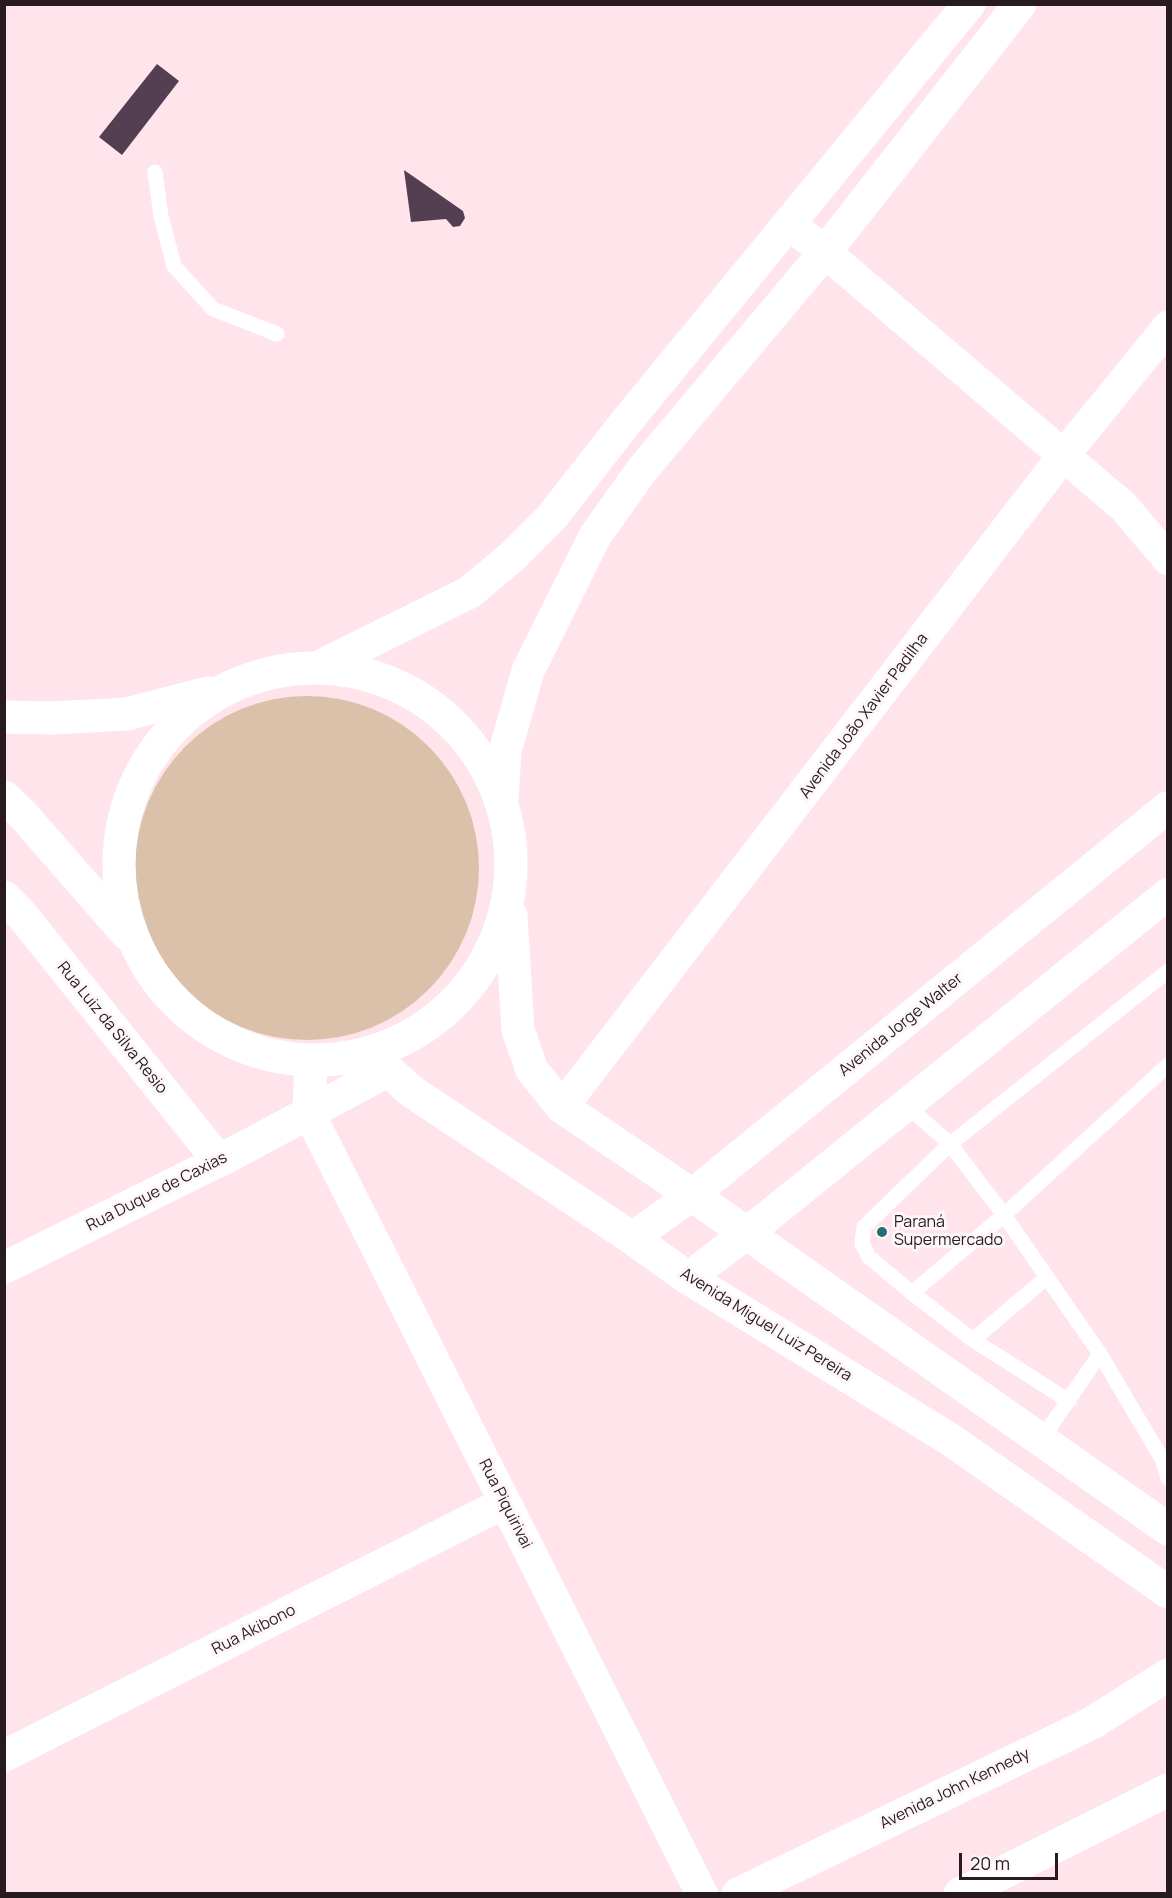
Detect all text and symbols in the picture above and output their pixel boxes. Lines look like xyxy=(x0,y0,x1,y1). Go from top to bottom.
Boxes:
street label: Avenida João Xavier Padilha xyxy=(796,630,932,802)
street label: Rua Luiz da Silva Resio xyxy=(53,958,171,1098)
street label: Avenida Jorge Walter xyxy=(835,969,967,1081)
street label: Rua Duque de Caxias xyxy=(83,1148,231,1236)
place label: Paraná Supermercado xyxy=(894,1213,1003,1251)
marker: Paraná Supermercado xyxy=(875,1225,889,1239)
street label: Avenida Miguel Luiz Pereira xyxy=(677,1264,855,1386)
street label: Rua Piquirivai xyxy=(474,1456,536,1552)
street label: Rua Akibono xyxy=(209,1601,299,1659)
street label: Avenida John Kennedy xyxy=(877,1744,1033,1834)
scale bar xyxy=(962,1841,1061,1879)
text: 20 m xyxy=(970,1851,1010,1875)

